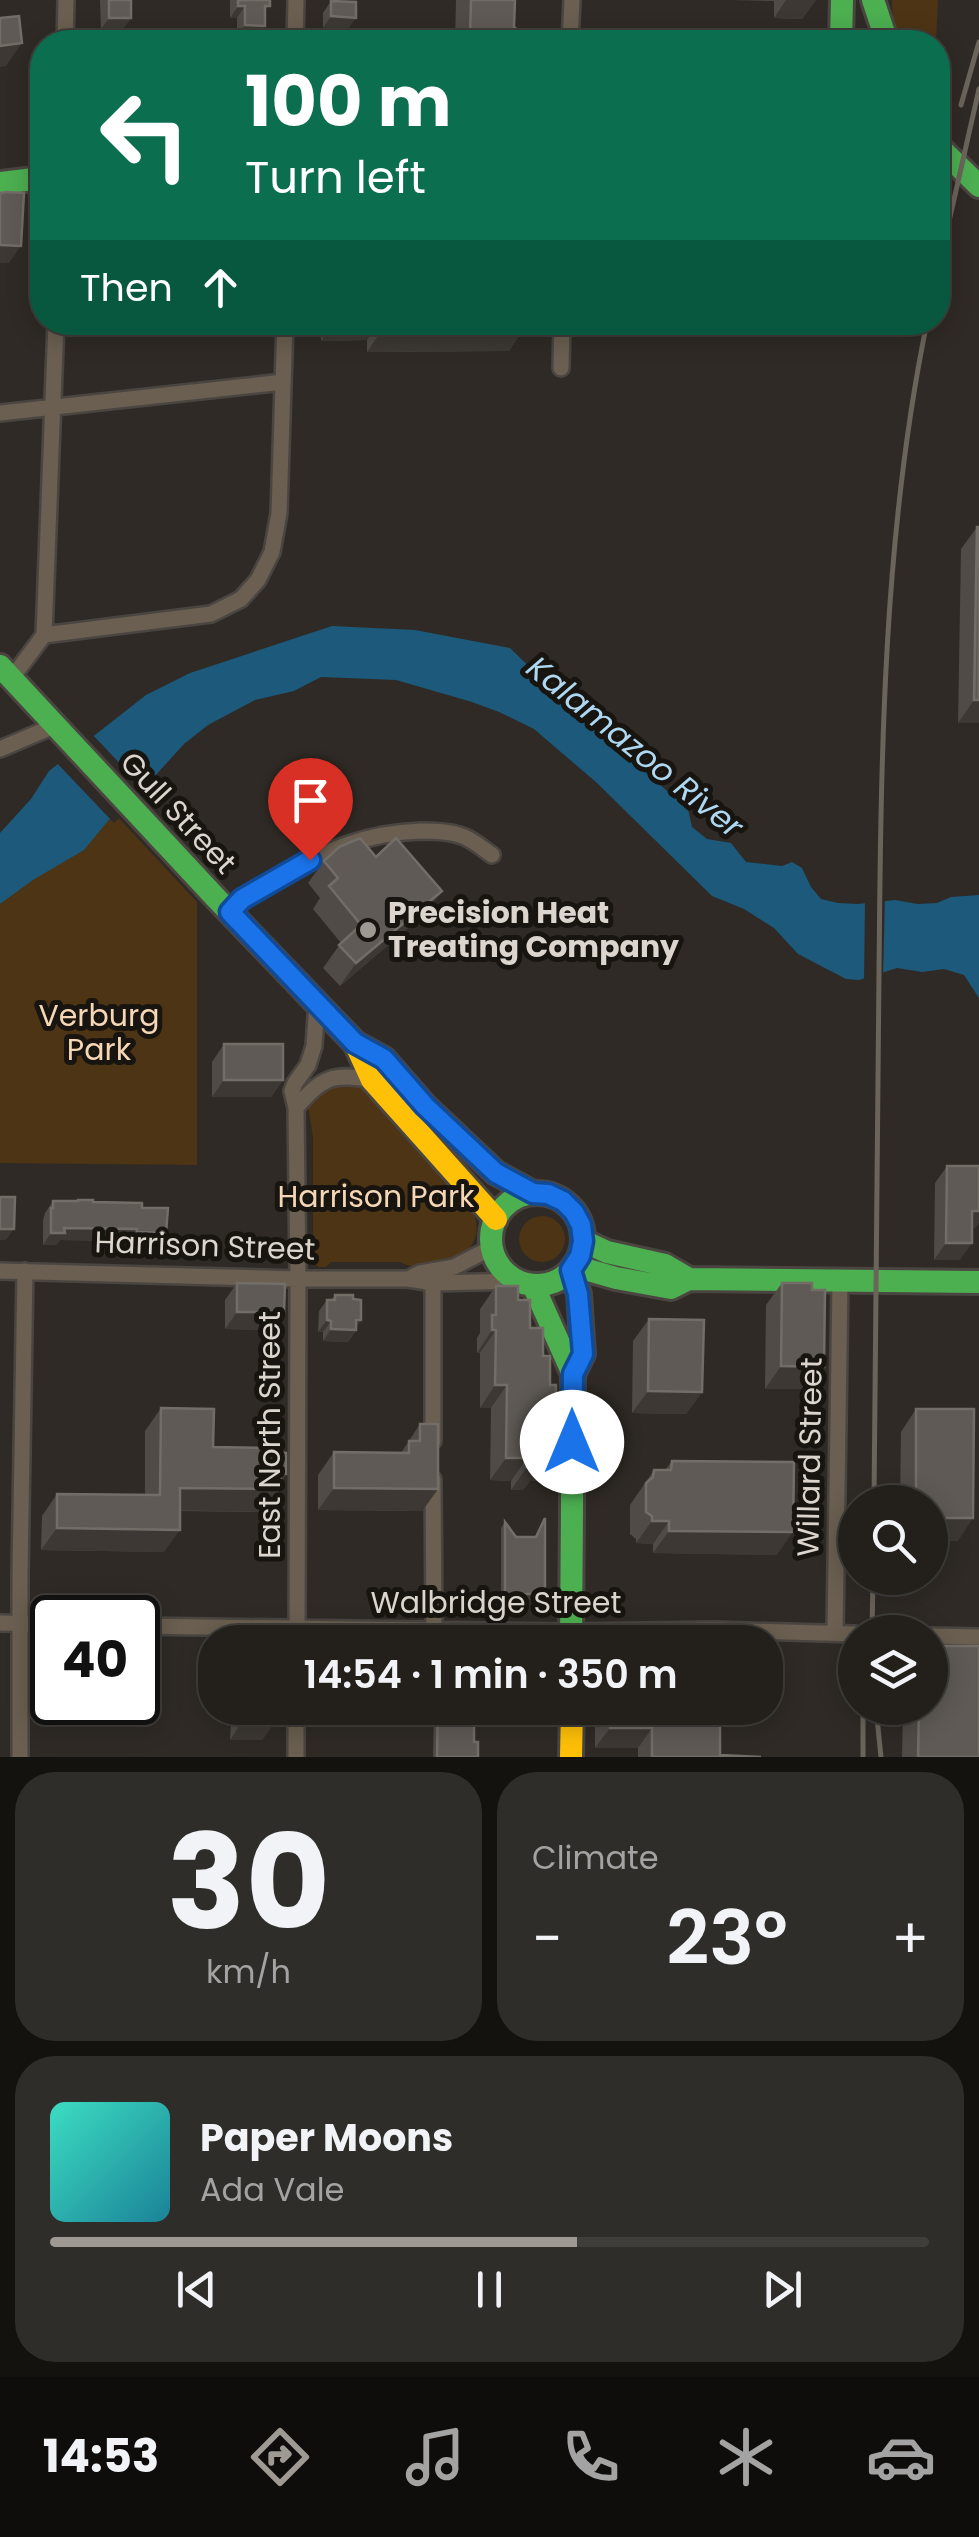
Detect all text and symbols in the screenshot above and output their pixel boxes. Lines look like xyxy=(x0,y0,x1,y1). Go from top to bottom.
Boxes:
text: 100 m xyxy=(245,52,452,151)
icon: left xyxy=(80,70,210,200)
text: Turn left xyxy=(245,146,426,209)
icon: ahead xyxy=(193,260,248,315)
text: Then xyxy=(80,261,173,314)
water label: Kalamazoo River xyxy=(517,645,754,849)
street label: Gull Street xyxy=(110,742,246,883)
pin xyxy=(268,758,353,861)
icon: arrive xyxy=(283,773,338,828)
place label: Precision Heat Treating Company xyxy=(388,891,679,968)
marker: Precision Heat Treating Company xyxy=(357,919,379,941)
park label: Verburg Park xyxy=(38,994,160,1071)
park label: Harrison Park xyxy=(277,1175,475,1218)
street label: Harrison Street xyxy=(94,1220,316,1271)
street label: East North Street xyxy=(248,1311,291,1559)
street label: Willard Street xyxy=(786,1357,833,1557)
position arrow xyxy=(520,1390,624,1494)
map controls xyxy=(838,1485,948,1725)
button: search xyxy=(838,1485,948,1595)
street label: Walbridge Street xyxy=(371,1581,621,1624)
speed limit sign: 40 xyxy=(30,1595,160,1725)
button: layers xyxy=(838,1615,948,1725)
text: 14:54 · 1 min · 350 m xyxy=(303,1648,678,1701)
text: 30 xyxy=(167,1791,330,1974)
text: Climate xyxy=(532,1835,659,1880)
text: 23° xyxy=(666,1885,788,1990)
text: − xyxy=(532,1900,562,1977)
text: + xyxy=(891,1900,929,1977)
text: km/h xyxy=(206,1949,291,1994)
text: Paper Moons xyxy=(200,2111,453,2164)
text: Ada Vale xyxy=(200,2167,344,2212)
icon: previous xyxy=(169,2262,224,2317)
icon: pause xyxy=(462,2262,517,2317)
icon: next xyxy=(755,2262,810,2317)
icon: directions xyxy=(245,2422,315,2492)
icon: music xyxy=(400,2422,470,2492)
icon: phone xyxy=(556,2422,626,2492)
icon: climate xyxy=(711,2422,781,2492)
icon: car xyxy=(866,2422,936,2492)
text: 14:53 xyxy=(43,2425,159,2488)

